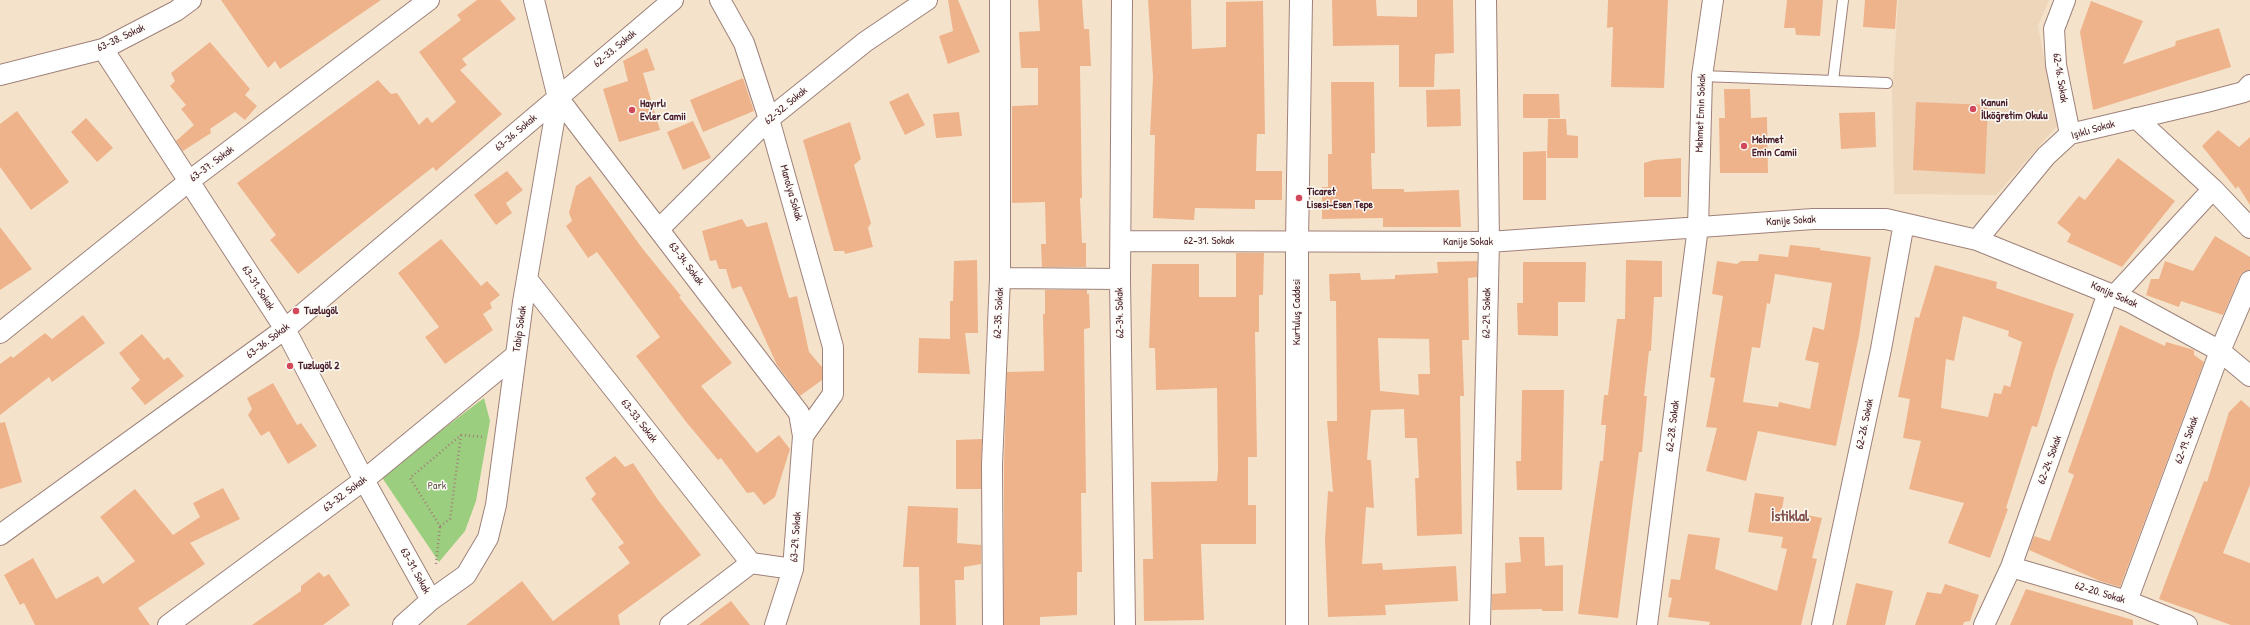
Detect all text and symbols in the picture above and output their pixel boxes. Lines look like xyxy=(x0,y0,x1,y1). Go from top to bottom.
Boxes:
street label: 63-38. Sokak xyxy=(95,21,147,55)
street label: 62-33. Sokak xyxy=(591,27,639,71)
street label: 62-16. Sokak xyxy=(2050,52,2070,104)
street label: Mehmet Emin Sokak xyxy=(1693,73,1709,153)
street label: 62-32. Sokak xyxy=(762,84,810,128)
place label: Kanuni İlköğretim Okulu xyxy=(1981,96,2048,122)
place label: Hayırlı Evler Camii xyxy=(640,97,686,123)
marker: Kanuni İlköğretim Okulu xyxy=(1968,104,1978,114)
marker: Hayırlı Evler Camii xyxy=(627,105,637,115)
street label: 63-36. Sokak xyxy=(492,112,540,154)
street label: Işıklı Sokak xyxy=(2070,117,2116,143)
place label: Mehmet Emin Camii xyxy=(1752,133,1797,159)
marker: Mehmet Emin Camii xyxy=(1739,141,1749,151)
street label: 63-37. Sokak xyxy=(187,143,237,185)
street label: Manolya Sokak xyxy=(777,163,805,223)
place label: Ticaret Lisesi-Esen Tepe xyxy=(1307,185,1373,211)
marker: Ticaret Lisesi-Esen Tepe xyxy=(1294,193,1304,203)
street label: Kanije Sokak xyxy=(1766,213,1816,229)
street label: 62-31. Sokak xyxy=(1184,234,1234,248)
street label: Kanije Sokak xyxy=(1443,235,1493,249)
street label: 63-34. Sokak xyxy=(665,240,707,288)
street label: 63-31. Sokak xyxy=(239,263,277,313)
street label: Kurtuluş Caddesi xyxy=(1290,279,1304,345)
street label: Kanije Sokak xyxy=(2089,279,2139,311)
street label: 62-35. Sokak xyxy=(991,287,1007,339)
street label: 62-34. Sokak xyxy=(1113,287,1127,339)
street label: 62-29. Sokak xyxy=(1480,287,1494,339)
place label: Tuzlugöl xyxy=(304,304,338,318)
street label: Tabip Sokak xyxy=(510,305,530,353)
marker: Tuzlugöl xyxy=(291,306,301,316)
street label: 63-36. Sokak xyxy=(244,320,292,362)
place label: Tuzlugöl 2 xyxy=(298,359,340,373)
marker: Tuzlugöl 2 xyxy=(285,361,295,371)
street label: 63-33. Sokak xyxy=(618,397,660,445)
street label: 62-26. Sokak xyxy=(1853,398,1877,450)
street label: 62-28. Sokak xyxy=(1663,400,1683,452)
street label: 62-19. Sokak xyxy=(2172,414,2202,466)
street label: 62-24. Sokak xyxy=(2035,434,2065,486)
street label: 63-32. Sokak xyxy=(320,473,370,515)
park label: Park xyxy=(428,479,446,493)
district label: İstiklal xyxy=(1771,508,1809,526)
street label: 63-29. Sokak xyxy=(788,511,804,563)
street label: 63-31. Sokak xyxy=(397,546,433,596)
street label: 62-20. Sokak xyxy=(2073,579,2127,607)

